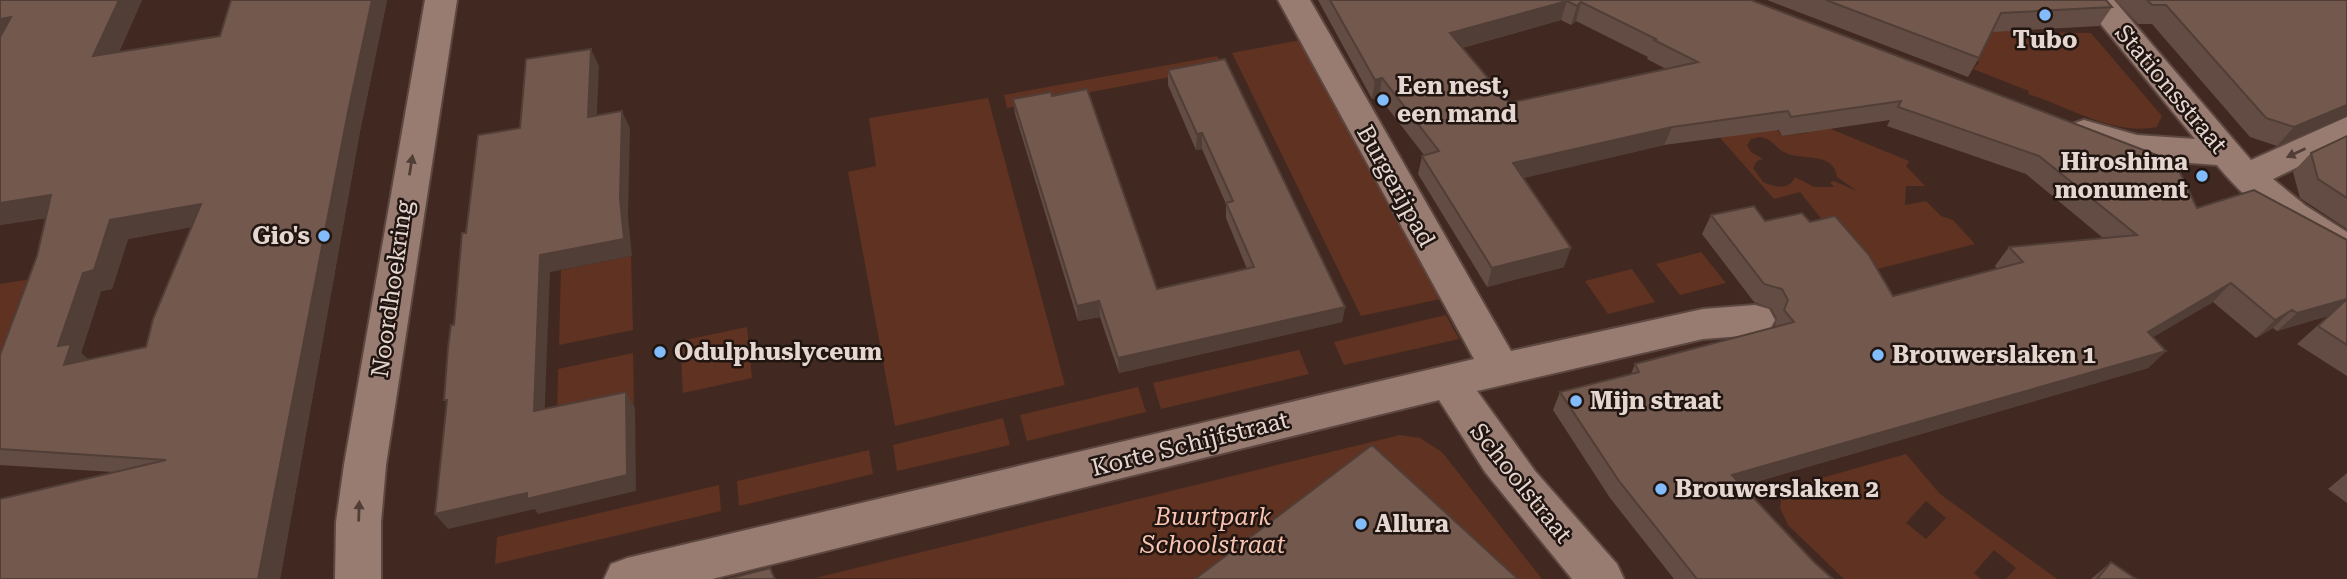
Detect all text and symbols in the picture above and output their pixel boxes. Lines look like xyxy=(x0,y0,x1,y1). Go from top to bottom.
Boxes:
marker: Tubo xyxy=(2037,7,2053,23)
street label: Stationsstraat xyxy=(2109,19,2233,159)
place label: Tubo xyxy=(2013,26,2077,54)
place label: Een nest, een mand xyxy=(1397,72,1517,128)
marker: Een nest, een mand xyxy=(1375,92,1391,108)
street label: Burgerijpad xyxy=(1351,120,1441,252)
place label: Hiroshima monument xyxy=(2054,148,2188,204)
one-way arrow xyxy=(2286,148,2307,159)
one-way arrow xyxy=(406,154,417,176)
marker: Hiroshima monument xyxy=(2194,168,2210,184)
street label: Noordhoekring xyxy=(366,198,418,379)
place label: Gio's xyxy=(252,222,310,250)
marker: Gio's xyxy=(316,228,332,244)
place label: Odulphuslyceum xyxy=(674,338,882,366)
place label: Brouwerslaken 1 xyxy=(1892,341,2096,369)
marker: Odulphuslyceum xyxy=(652,344,668,360)
marker: Brouwerslaken 1 xyxy=(1870,347,1886,363)
place label: Mijn straat xyxy=(1590,387,1722,415)
marker: Mijn straat xyxy=(1568,393,1584,409)
street label: Korte Schijfstraat xyxy=(1088,406,1292,482)
street label: Schoolstraat xyxy=(1464,418,1578,548)
place label: Brouwerslaken 2 xyxy=(1675,475,1879,503)
marker: Brouwerslaken 2 xyxy=(1653,481,1669,497)
one-way arrow xyxy=(354,500,365,522)
park label: Buurtpark Schoolstraat xyxy=(1140,503,1285,559)
place label: Allura xyxy=(1375,510,1449,538)
marker: Allura xyxy=(1353,516,1369,532)

